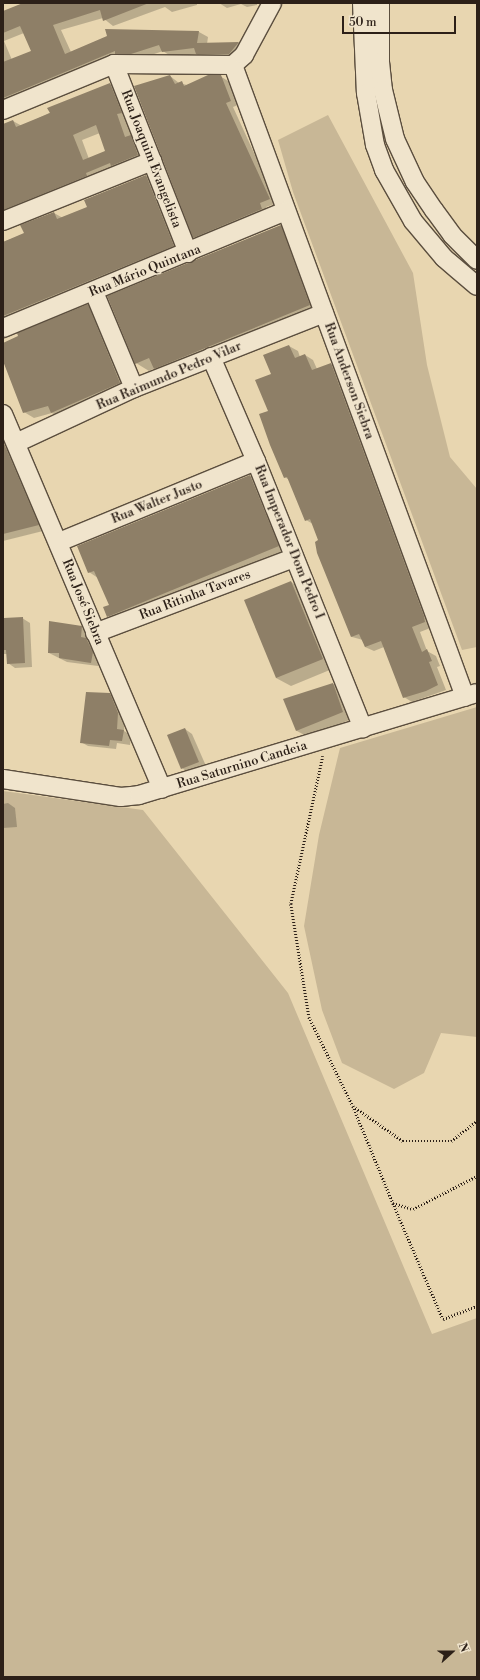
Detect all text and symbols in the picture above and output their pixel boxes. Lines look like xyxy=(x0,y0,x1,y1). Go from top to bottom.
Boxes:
scale bar xyxy=(344,8,458,34)
text: 50 m xyxy=(349,15,377,30)
street label: Rua Joaquim Evangelista xyxy=(117,88,185,230)
street label: Rua Mário Quintana xyxy=(87,241,203,301)
street label: Rua Anderson Siebra xyxy=(321,320,377,442)
street label: Rua Raimundo Pedro Vilar xyxy=(94,338,244,414)
street label: Rua Imperador Dom Pedro I xyxy=(251,463,327,621)
street label: Rua Walter Justo xyxy=(109,477,205,527)
street label: Rua José Siebra xyxy=(59,557,107,647)
street label: Rua Ritinha Tavares xyxy=(137,567,253,623)
street label: Rua Saturnino Candeia xyxy=(175,738,309,792)
north arrow xyxy=(432,1632,472,1672)
text: N xyxy=(455,1641,471,1654)

